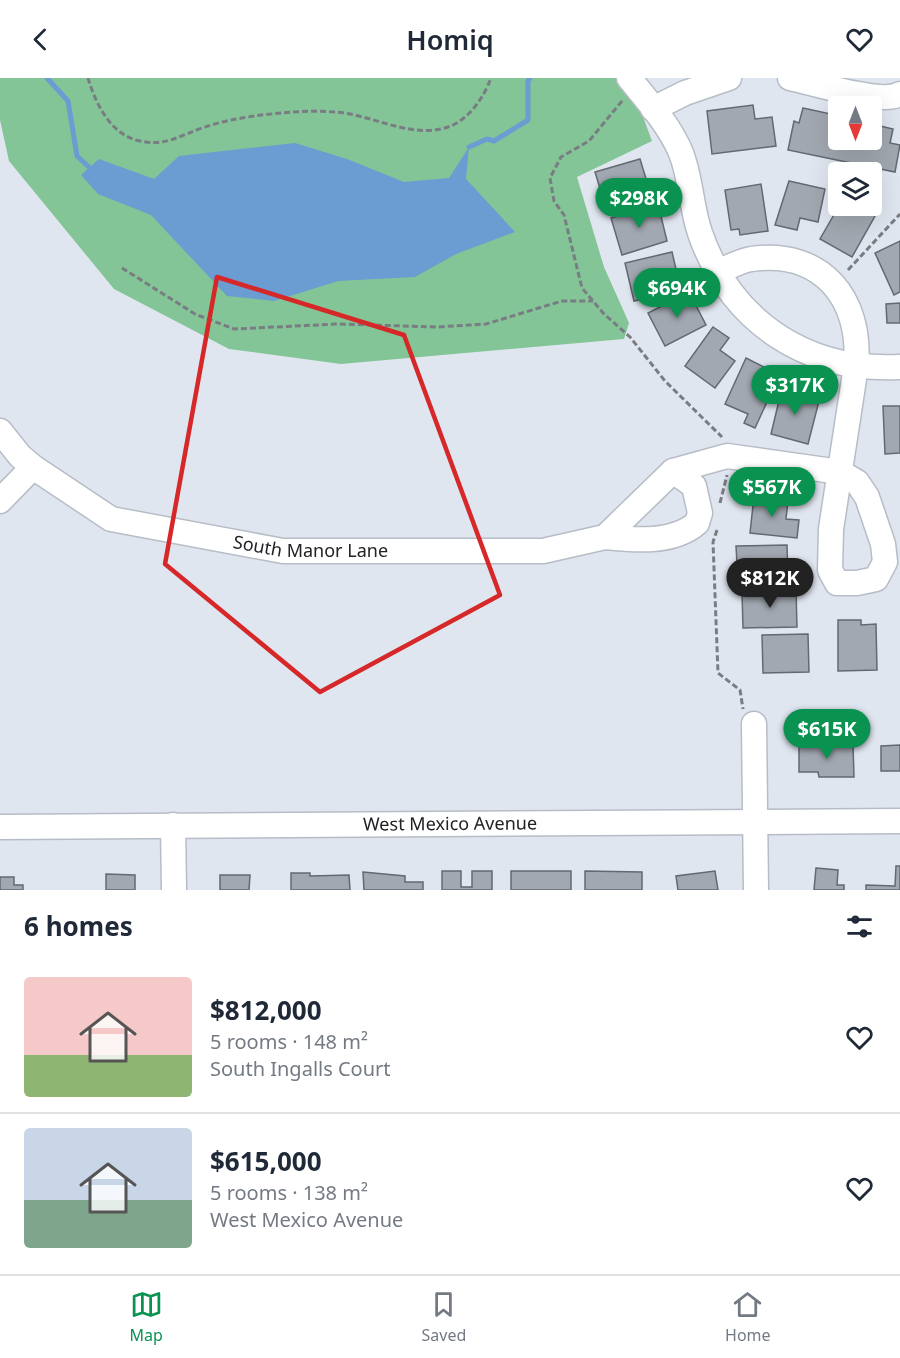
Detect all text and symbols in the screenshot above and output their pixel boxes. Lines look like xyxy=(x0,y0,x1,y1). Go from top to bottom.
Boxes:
text: Homiq xyxy=(406,21,494,58)
icon: back xyxy=(24,23,57,56)
icon: heart xyxy=(843,23,876,56)
north arrow xyxy=(828,96,882,150)
map controls xyxy=(828,96,882,216)
button: layers xyxy=(828,162,882,216)
pin: $298K xyxy=(597,178,681,229)
text: $298K xyxy=(609,184,669,211)
pin: $694K xyxy=(635,268,719,319)
text: $694K xyxy=(647,274,707,301)
pin: $317K xyxy=(753,365,837,416)
text: $317K xyxy=(765,371,825,398)
pin: $567K xyxy=(730,467,814,518)
text: $567K xyxy=(742,473,802,500)
street label: South Manor Lane xyxy=(231,529,388,562)
pin: $812K xyxy=(728,558,812,609)
text: $812K xyxy=(740,564,800,591)
pin: $615K xyxy=(785,709,869,760)
text: $615K xyxy=(797,715,857,742)
street label: West Mexico Avenue xyxy=(363,810,537,836)
text: 6 homes xyxy=(24,908,133,944)
icon: filters xyxy=(843,910,876,943)
text: $812,000 xyxy=(210,992,322,1028)
icon: home xyxy=(72,1001,144,1073)
icon: heart xyxy=(843,1021,876,1054)
text: 5 rooms · 148 m² xyxy=(210,1028,368,1055)
text: South Ingalls Court xyxy=(210,1055,391,1082)
text: $615,000 xyxy=(210,1143,322,1179)
icon: home xyxy=(72,1152,144,1224)
icon: heart xyxy=(843,1172,876,1205)
text: 5 rooms · 138 m² xyxy=(210,1179,368,1206)
text: West Mexico Avenue xyxy=(210,1206,403,1233)
tab: Map xyxy=(129,1288,163,1346)
tab: Saved xyxy=(422,1288,466,1346)
tab: Home xyxy=(725,1288,771,1346)

